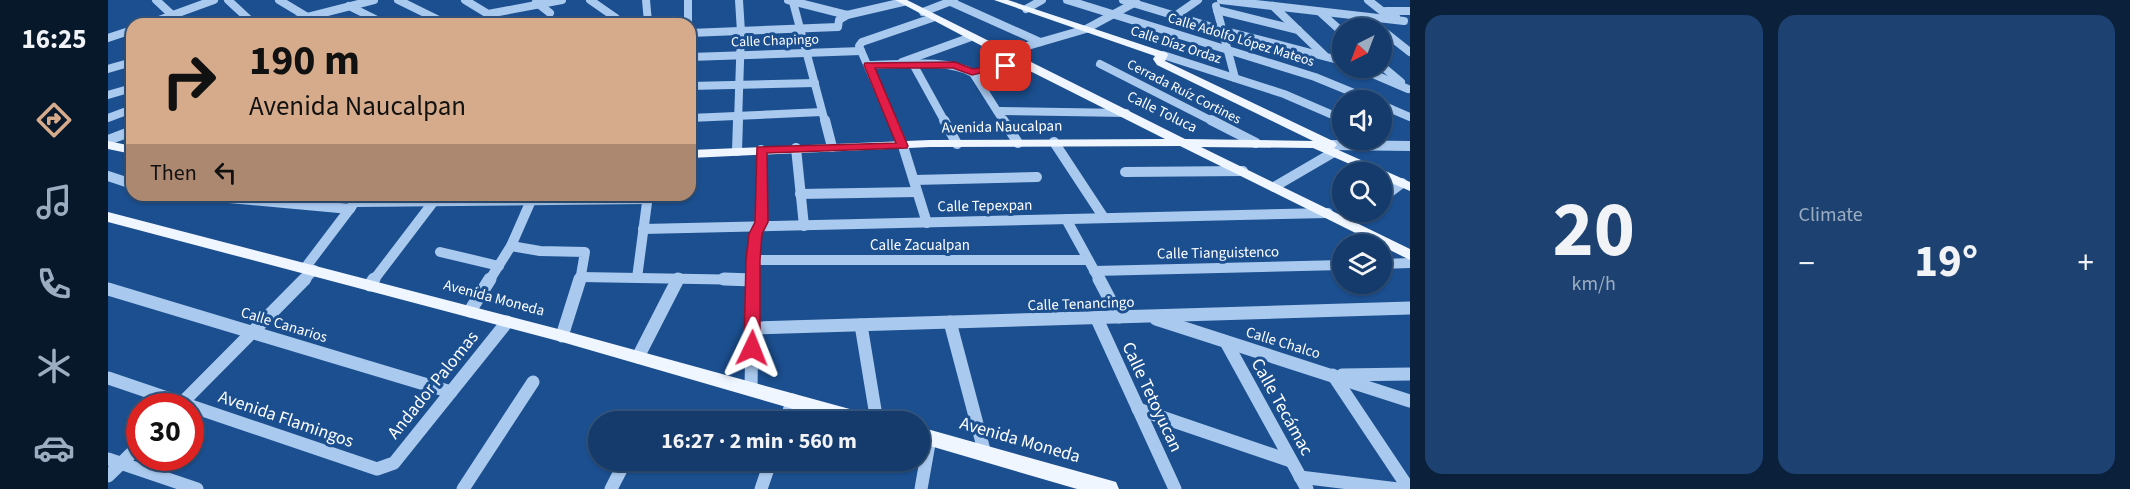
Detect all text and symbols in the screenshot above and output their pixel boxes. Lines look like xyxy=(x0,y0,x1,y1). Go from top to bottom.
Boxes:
street label: Calle Adolfo López Mateos xyxy=(1165,8,1317,72)
north arrow xyxy=(1332,18,1392,78)
map controls xyxy=(1332,18,1392,294)
text: 16:25 xyxy=(21,20,87,59)
street label: Calle Díaz Ordaz xyxy=(1128,21,1224,69)
street label: Calle Chapingo xyxy=(731,29,819,53)
text: 190 m xyxy=(249,31,360,91)
pin xyxy=(980,40,1031,91)
icon: right xyxy=(150,42,228,120)
icon: arrive xyxy=(989,49,1022,82)
street label: Cerrada Ruíz Cortines xyxy=(1123,55,1245,130)
street label: Calle Toluca xyxy=(1123,86,1201,138)
text: Avenida Naucalpan xyxy=(249,87,466,126)
button: sound xyxy=(1332,90,1392,150)
icon: directions xyxy=(33,99,75,141)
street label: Avenida Naucalpan xyxy=(942,115,1062,139)
icon: left xyxy=(209,156,242,189)
text: Then xyxy=(150,157,197,189)
button: search xyxy=(1332,162,1392,222)
text: 20 xyxy=(1553,175,1635,286)
icon: music xyxy=(33,181,75,223)
street label: Calle Tepexpan xyxy=(937,195,1033,217)
text: Climate xyxy=(1799,201,1863,229)
text: 19° xyxy=(1914,230,1978,294)
button: layers xyxy=(1332,234,1392,294)
street label: Calle Zacualpan xyxy=(870,235,970,256)
text: − xyxy=(1799,240,1815,287)
text: + xyxy=(2078,240,2094,287)
street label: Calle Tianguistenco xyxy=(1157,241,1279,265)
icon: phone xyxy=(33,263,75,305)
text: km/h xyxy=(1572,270,1616,298)
street label: Avenida Moneda xyxy=(441,274,547,322)
street label: Calle Tenancingo xyxy=(1027,292,1135,316)
street label: Calle Canarios xyxy=(238,302,330,348)
position arrow xyxy=(720,316,784,380)
street label: Calle Chalco xyxy=(1243,322,1323,364)
street label: Andador Palomas xyxy=(382,326,484,444)
street label: Calle Tetoyucan xyxy=(1116,338,1188,456)
icon: climate xyxy=(33,345,75,387)
street label: Calle Tecámac xyxy=(1245,354,1319,460)
street label: Avenida Flamingos xyxy=(215,384,357,454)
speed limit sign: 30 xyxy=(126,393,204,471)
street label: Avenida Moneda xyxy=(957,411,1083,469)
text: 16:27 · 2 min · 560 m xyxy=(661,425,857,457)
icon: car xyxy=(33,427,75,469)

